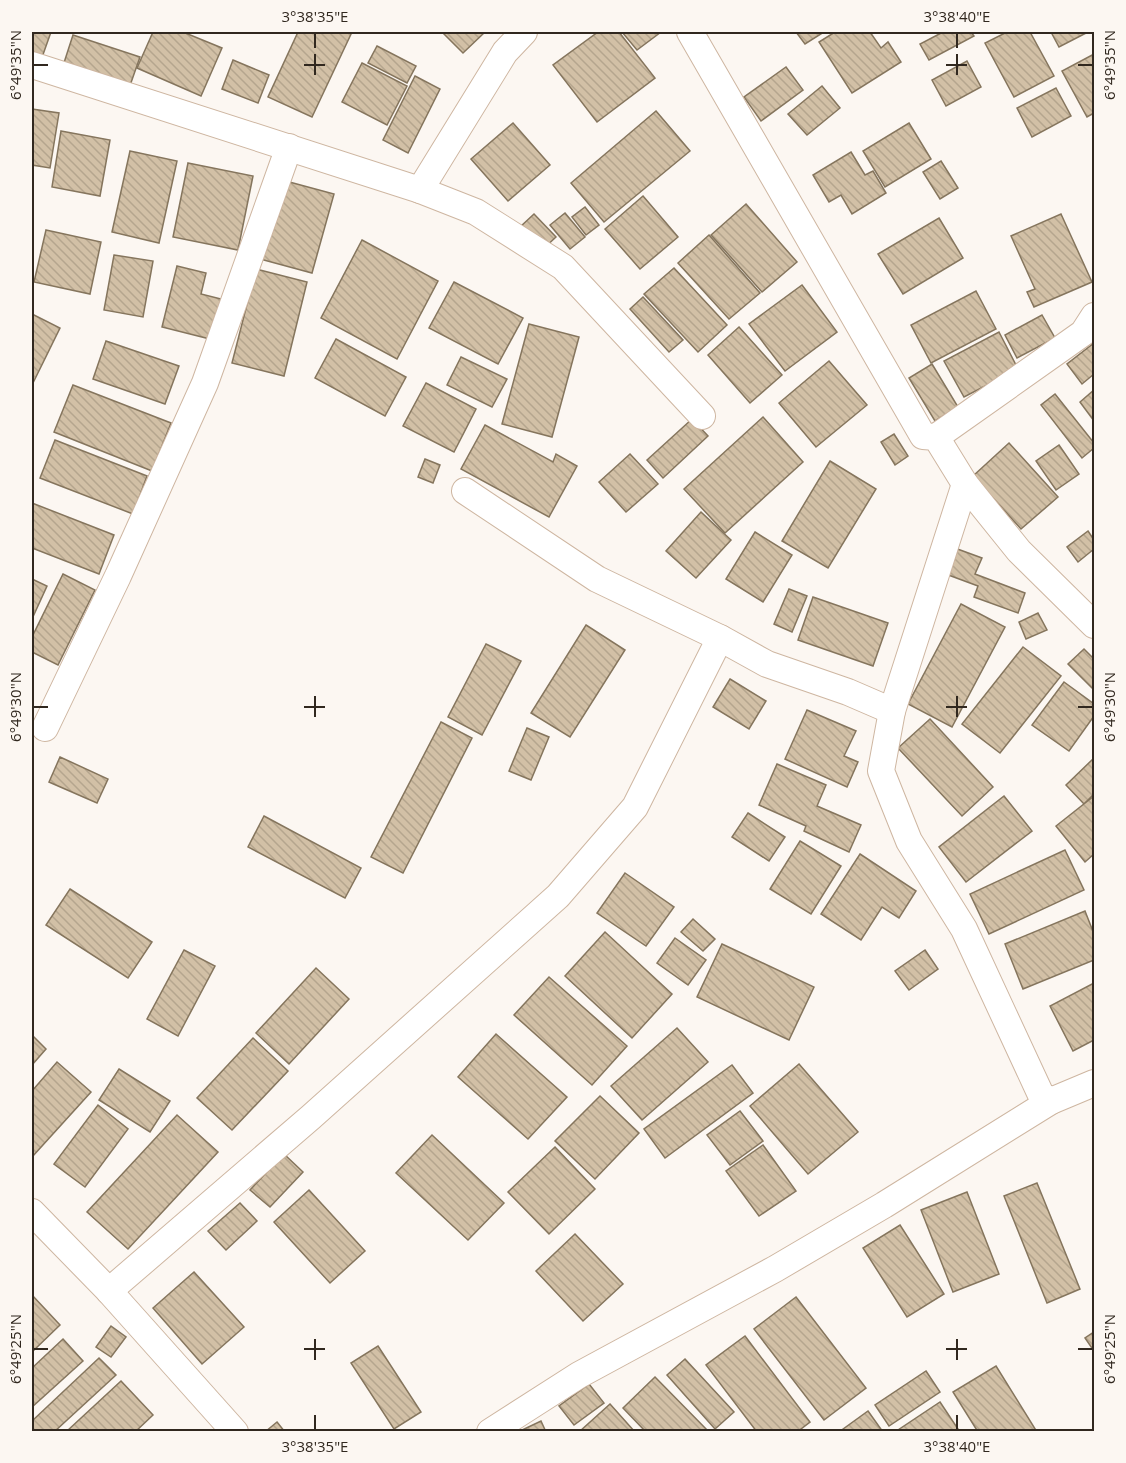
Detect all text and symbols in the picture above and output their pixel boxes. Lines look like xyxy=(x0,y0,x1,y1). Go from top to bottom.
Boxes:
text: 3°38'35"E xyxy=(282,6,348,26)
text: 3°38'40"E xyxy=(924,6,990,26)
text: 6°49'35"N xyxy=(5,30,25,100)
text: 6°49'35"N xyxy=(1099,30,1119,100)
text: 6°49'30"N xyxy=(5,672,25,742)
text: 6°49'30"N xyxy=(1099,672,1119,742)
text: 6°49'25"N xyxy=(5,1314,25,1384)
text: 6°49'25"N xyxy=(1099,1314,1119,1384)
text: 3°38'35"E xyxy=(282,1436,348,1456)
text: 3°38'40"E xyxy=(924,1436,990,1456)

